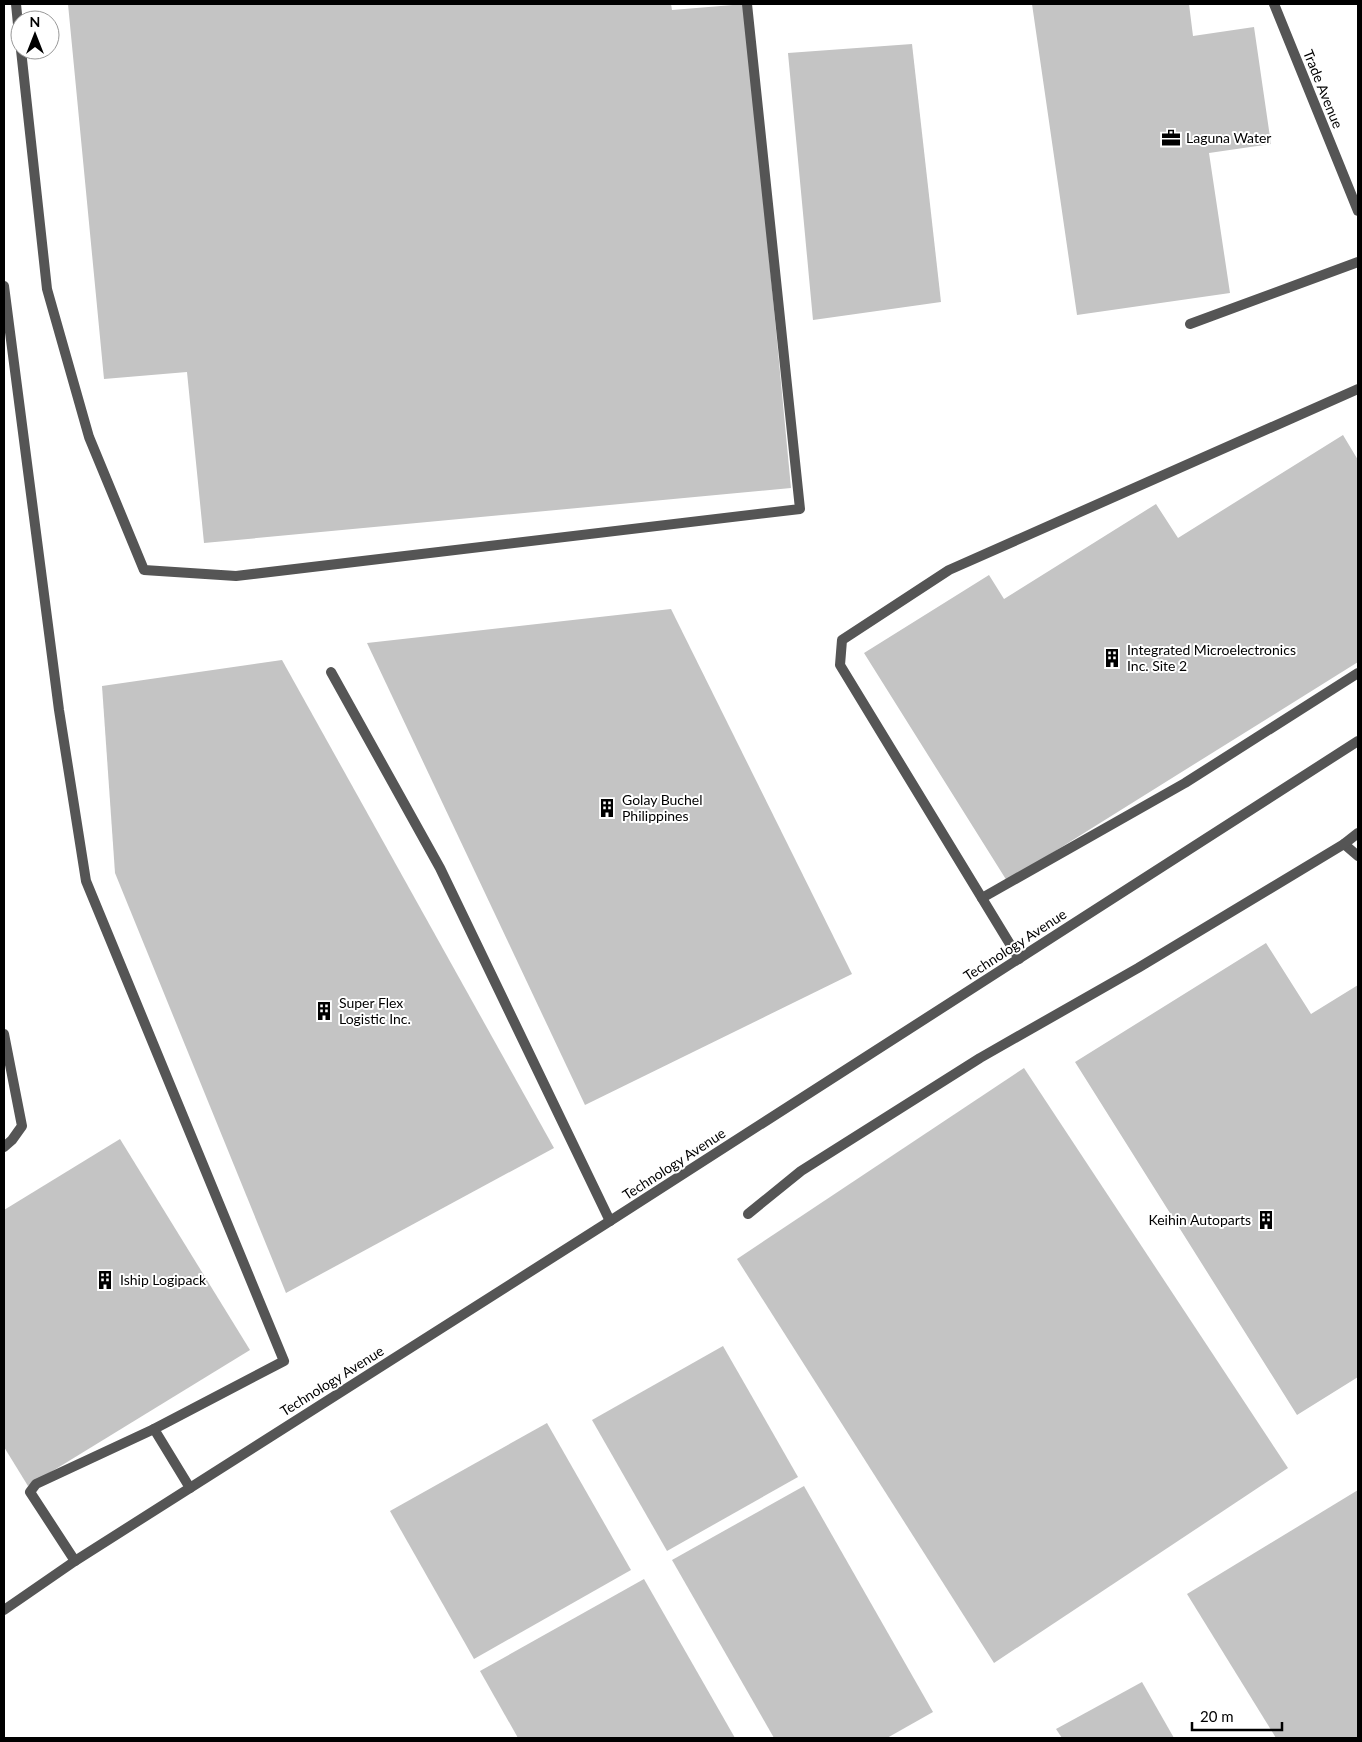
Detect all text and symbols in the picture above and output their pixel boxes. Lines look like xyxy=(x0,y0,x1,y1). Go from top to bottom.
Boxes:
north arrow xyxy=(10,10,60,60)
text: N xyxy=(30,13,40,30)
street label: Trade Avenue xyxy=(1300,47,1347,131)
office icon: Laguna Water xyxy=(1160,127,1182,149)
place label: Laguna Water xyxy=(1186,129,1271,146)
place label: Integrated Microelectronics Inc. Site 2 xyxy=(1127,641,1296,674)
building icon: Integrated Microelectronics Inc. Site 2 xyxy=(1101,647,1123,669)
place label: Golay Buchel Philippines xyxy=(622,791,703,824)
building icon: Golay Buchel Philippines xyxy=(596,797,618,819)
street label: Technology Avenue xyxy=(960,905,1069,984)
place label: Super Flex Logistic Inc. xyxy=(339,994,411,1027)
building icon: Super Flex Logistic Inc. xyxy=(313,1000,335,1022)
street label: Technology Avenue xyxy=(619,1124,728,1203)
building icon: Keihin Autoparts xyxy=(1255,1209,1277,1231)
place label: Keihin Autoparts xyxy=(1148,1211,1251,1228)
building icon: Iship Logipack xyxy=(94,1269,116,1291)
place label: Iship Logipack xyxy=(120,1271,207,1288)
street label: Technology Avenue xyxy=(277,1342,387,1419)
scale bar xyxy=(1192,1700,1282,1732)
text: 20 m xyxy=(1200,1707,1234,1725)

